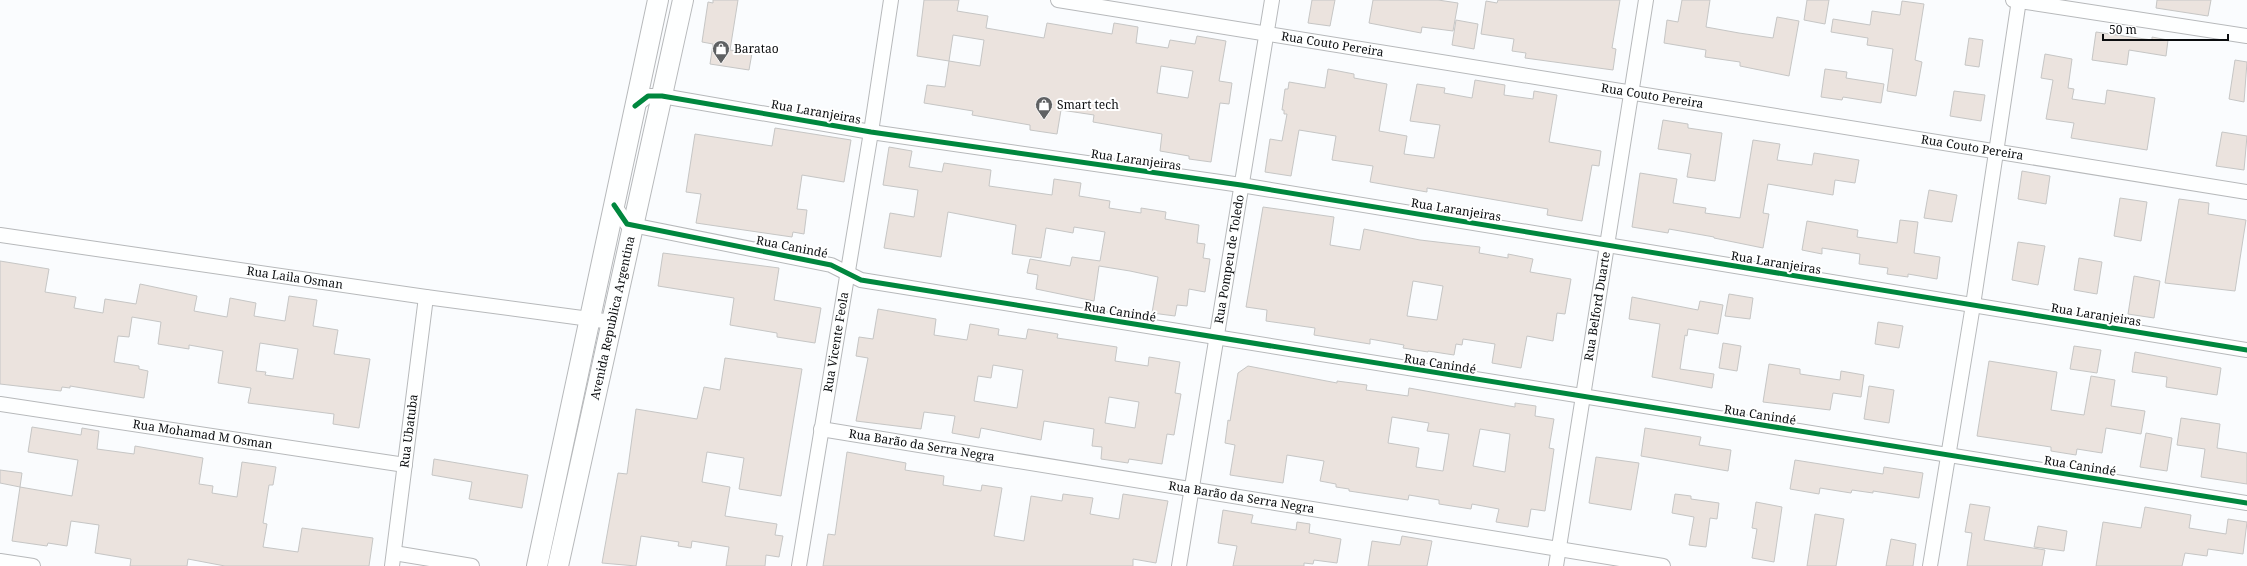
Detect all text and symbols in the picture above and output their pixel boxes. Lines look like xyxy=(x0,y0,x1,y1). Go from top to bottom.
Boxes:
scale bar xyxy=(2103,16,2228,42)
text: 50 m xyxy=(2109,21,2137,38)
street label: Rua Couto Pereira xyxy=(1280,27,1385,60)
shop icon: Baratao xyxy=(711,39,731,64)
place label: Baratao xyxy=(734,40,779,57)
street label: Rua Couto Pereira xyxy=(1600,79,1705,112)
street label: Rua Laranjeiras xyxy=(770,95,862,128)
shop icon: Smart tech xyxy=(1034,95,1054,120)
place label: Smart tech xyxy=(1057,96,1119,113)
street label: Rua Couto Pereira xyxy=(1920,130,2025,164)
street label: Rua Laranjeiras xyxy=(1090,145,1182,174)
street label: Rua Pompeu de Toledo xyxy=(1210,193,1248,325)
street label: Rua Laranjeiras xyxy=(1410,194,1502,225)
street label: Rua Canindé xyxy=(755,231,829,262)
street label: Avenida Republica Argentina xyxy=(586,234,639,401)
street label: Rua Laranjeiras xyxy=(1730,247,1822,278)
street label: Rua Belford Duarte xyxy=(1580,250,1614,362)
street label: Rua Laila Osman xyxy=(246,262,345,293)
street label: Rua Vicente Feola xyxy=(819,290,852,394)
street label: Rua Canindé xyxy=(1083,297,1157,326)
street label: Rua Laranjeiras xyxy=(2050,299,2142,330)
street label: Rua Canindé xyxy=(1403,349,1477,378)
street label: Rua Ubatuba xyxy=(395,393,422,469)
street label: Rua Canindé xyxy=(1723,400,1797,429)
street label: Rua Mohamad M Osman xyxy=(132,415,274,453)
street label: Rua Barão da Serra Negra xyxy=(848,425,996,465)
street label: Rua Canindé xyxy=(2043,451,2117,480)
street label: Rua Barão da Serra Negra xyxy=(1167,477,1316,517)

